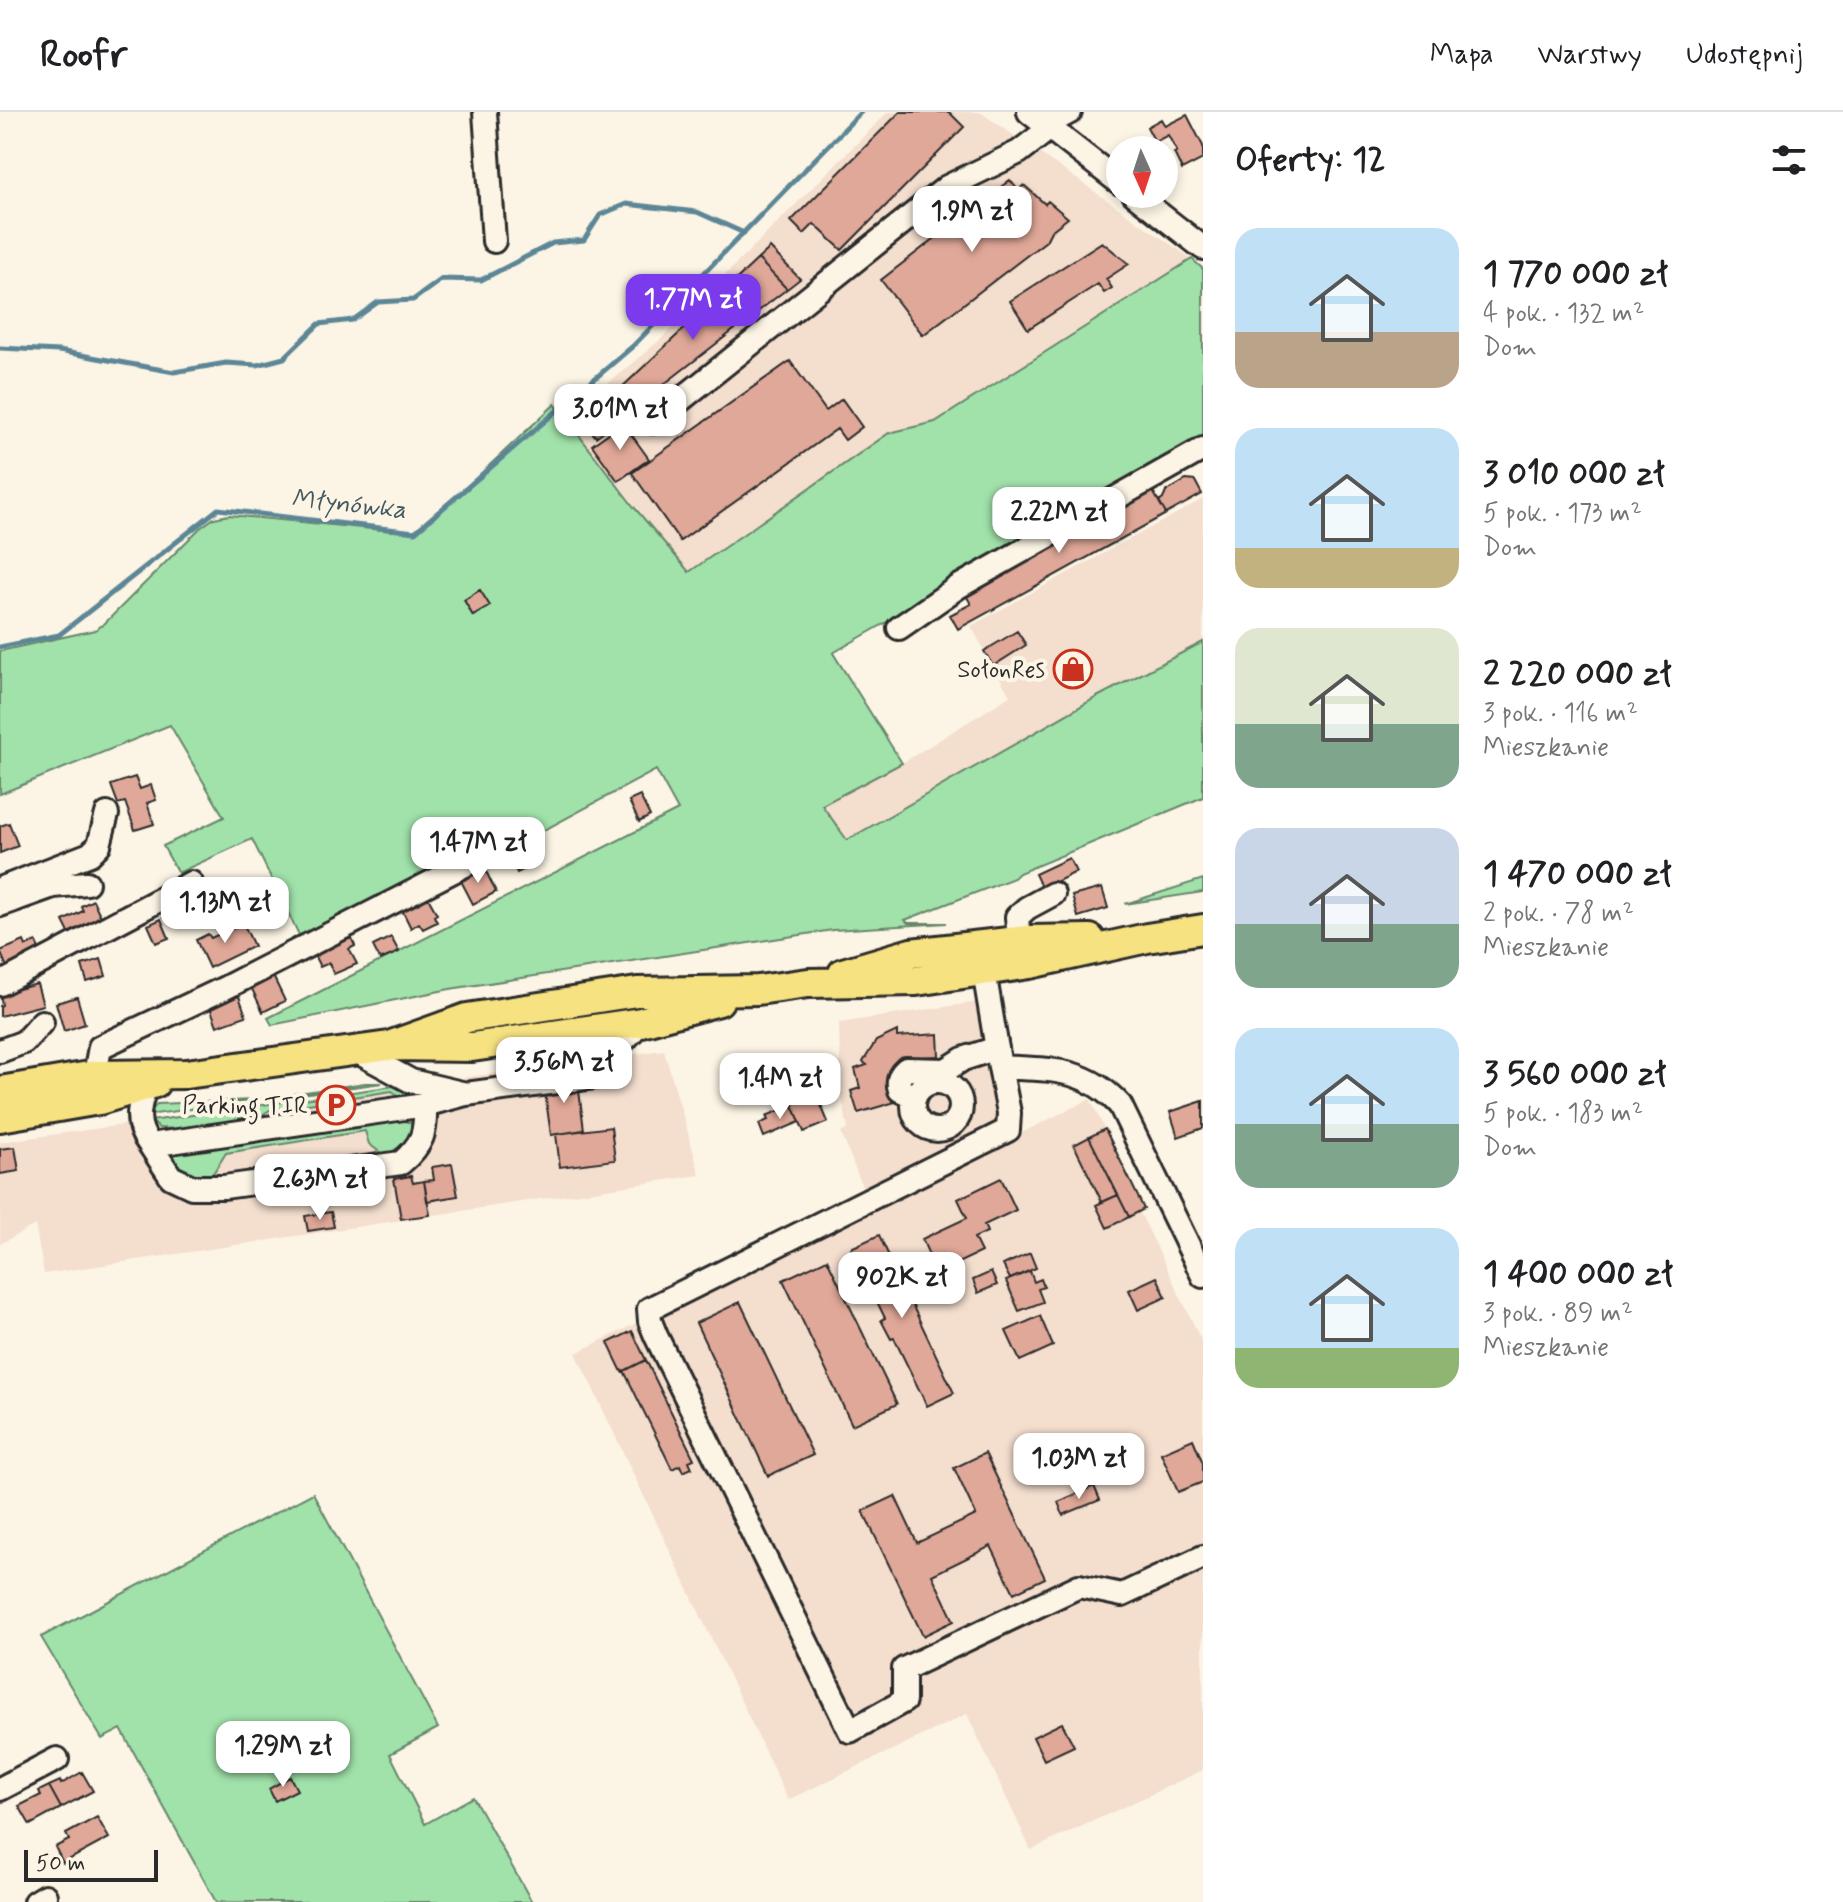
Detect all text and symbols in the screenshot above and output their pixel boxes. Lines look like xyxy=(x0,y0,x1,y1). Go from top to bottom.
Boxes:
text: Roofr xyxy=(40,31,127,80)
text: Mapa xyxy=(1430,37,1494,74)
text: Warstwy xyxy=(1538,37,1642,74)
text: Udostępnij xyxy=(1686,37,1803,74)
north arrow xyxy=(1106,136,1178,208)
map controls xyxy=(1106,136,1178,208)
text: Oferty: 12 xyxy=(1235,138,1386,183)
icon: filters xyxy=(1767,138,1811,182)
pin: 1.9M zł xyxy=(898,186,1046,254)
text: 1.9M zł xyxy=(931,195,1013,229)
text: 1 770 000 zł xyxy=(1483,252,1668,297)
icon: home xyxy=(1299,260,1395,356)
pin: 1.77M zł xyxy=(610,274,776,342)
text: 1.77M zł xyxy=(644,283,742,317)
text: 4 pok. · 132 m² xyxy=(1483,297,1644,331)
text: Dom xyxy=(1483,331,1537,365)
pin: 3.01M zł xyxy=(537,384,703,452)
text: 3.01M zł xyxy=(572,393,668,427)
text: 3 010 000 zł xyxy=(1483,452,1665,497)
icon: home xyxy=(1299,460,1395,556)
water label: Młynówka xyxy=(289,482,408,528)
pin: 2.22M zł xyxy=(976,487,1142,555)
text: 2.22M zł xyxy=(1010,496,1108,530)
text: 5 pok. · 173 m² xyxy=(1483,497,1642,531)
text: Dom xyxy=(1483,531,1537,565)
shop icon: SołonRes xyxy=(1052,648,1094,690)
text: 2 220 000 zł xyxy=(1483,652,1672,697)
place label: SołonRes xyxy=(957,655,1045,686)
icon: home xyxy=(1299,660,1395,756)
text: 3 pok. · 116 m² xyxy=(1483,697,1638,731)
text: Mieszkanie xyxy=(1483,731,1609,765)
pin: 1.47M zł xyxy=(395,817,561,885)
text: 1.47M zł xyxy=(429,826,527,860)
text: 1 470 000 zł xyxy=(1483,852,1672,897)
icon: home xyxy=(1299,860,1395,956)
pin: 1.13M zł xyxy=(142,877,308,945)
text: 1.13M zł xyxy=(179,886,271,920)
text: 2 pok. · 78 m² xyxy=(1483,897,1634,931)
text: Mieszkanie xyxy=(1483,931,1609,965)
pin: 3.56M zł xyxy=(481,1037,647,1105)
text: 3.56M zł xyxy=(514,1046,614,1080)
text: 3 560 000 zł xyxy=(1483,1052,1666,1097)
pin: 1.4M zł xyxy=(706,1053,854,1121)
icon: home xyxy=(1299,1060,1395,1156)
text: 1.4M zł xyxy=(738,1062,822,1096)
parking icon: Parking TIR xyxy=(315,1084,357,1126)
place label: Parking TIR xyxy=(182,1091,308,1125)
text: 5 pok. · 183 m² xyxy=(1483,1097,1643,1131)
text: Dom xyxy=(1483,1131,1537,1165)
pin: 2.63M zł xyxy=(237,1154,403,1222)
text: 2.63M zł xyxy=(272,1163,368,1197)
pin: 902K zł xyxy=(828,1252,976,1320)
text: 1 400 000 zł xyxy=(1483,1252,1673,1297)
icon: home xyxy=(1299,1260,1395,1356)
text: 902K zł xyxy=(856,1261,948,1295)
text: 3 pok. · 89 m² xyxy=(1483,1297,1633,1331)
text: Mieszkanie xyxy=(1483,1331,1609,1365)
pin: 1.03M zł xyxy=(996,1433,1162,1501)
text: 1.03M zł xyxy=(1031,1442,1127,1476)
pin: 1.29M zł xyxy=(200,1721,366,1789)
text: 1.29M zł xyxy=(234,1730,332,1764)
scale bar xyxy=(24,1846,158,1882)
text: 50 m xyxy=(36,1850,85,1878)

